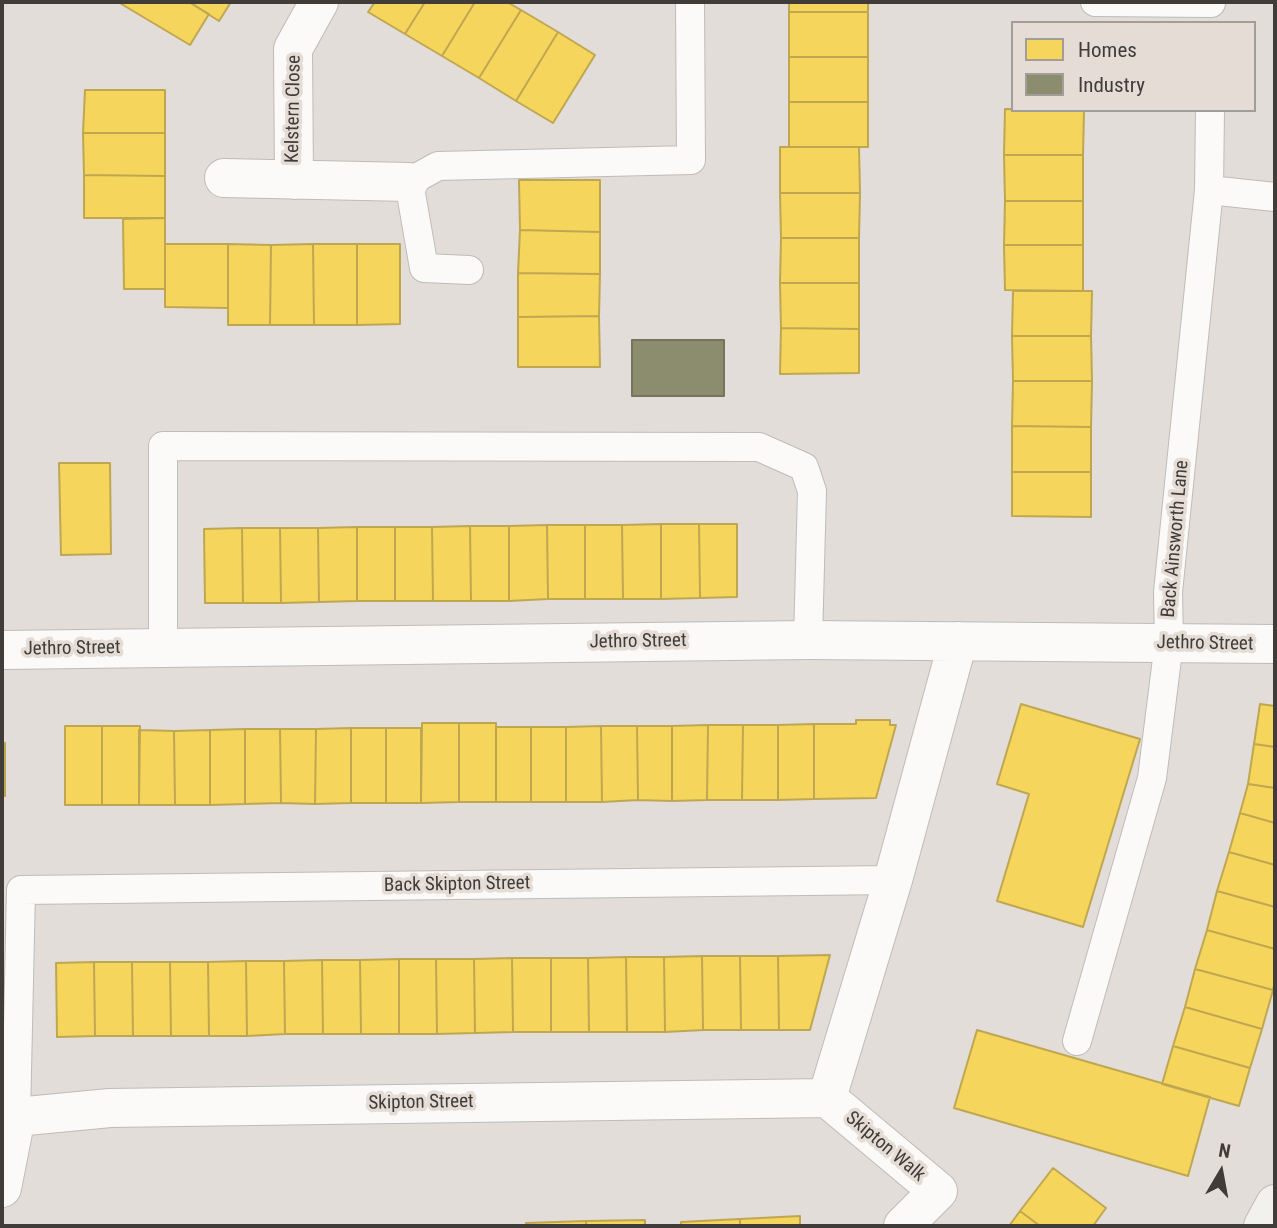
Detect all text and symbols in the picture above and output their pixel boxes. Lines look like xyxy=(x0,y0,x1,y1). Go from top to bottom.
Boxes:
legend xyxy=(1011,21,1256,112)
text: Homes xyxy=(1078,38,1137,62)
street label: Kelstern Close xyxy=(282,55,306,163)
text: Industry xyxy=(1078,73,1145,97)
street label: Back Ainsworth Lane xyxy=(1158,459,1194,619)
street label: Jethro Street xyxy=(589,630,687,654)
street label: Jethro Street xyxy=(1156,632,1254,656)
street label: Jethro Street xyxy=(23,637,121,661)
street label: Back Skipton Street xyxy=(384,872,530,898)
street label: Skipton Street xyxy=(368,1091,474,1115)
street label: Skipton Walk xyxy=(841,1107,929,1187)
north arrow xyxy=(1186,1137,1256,1207)
text: N xyxy=(1217,1138,1232,1163)

